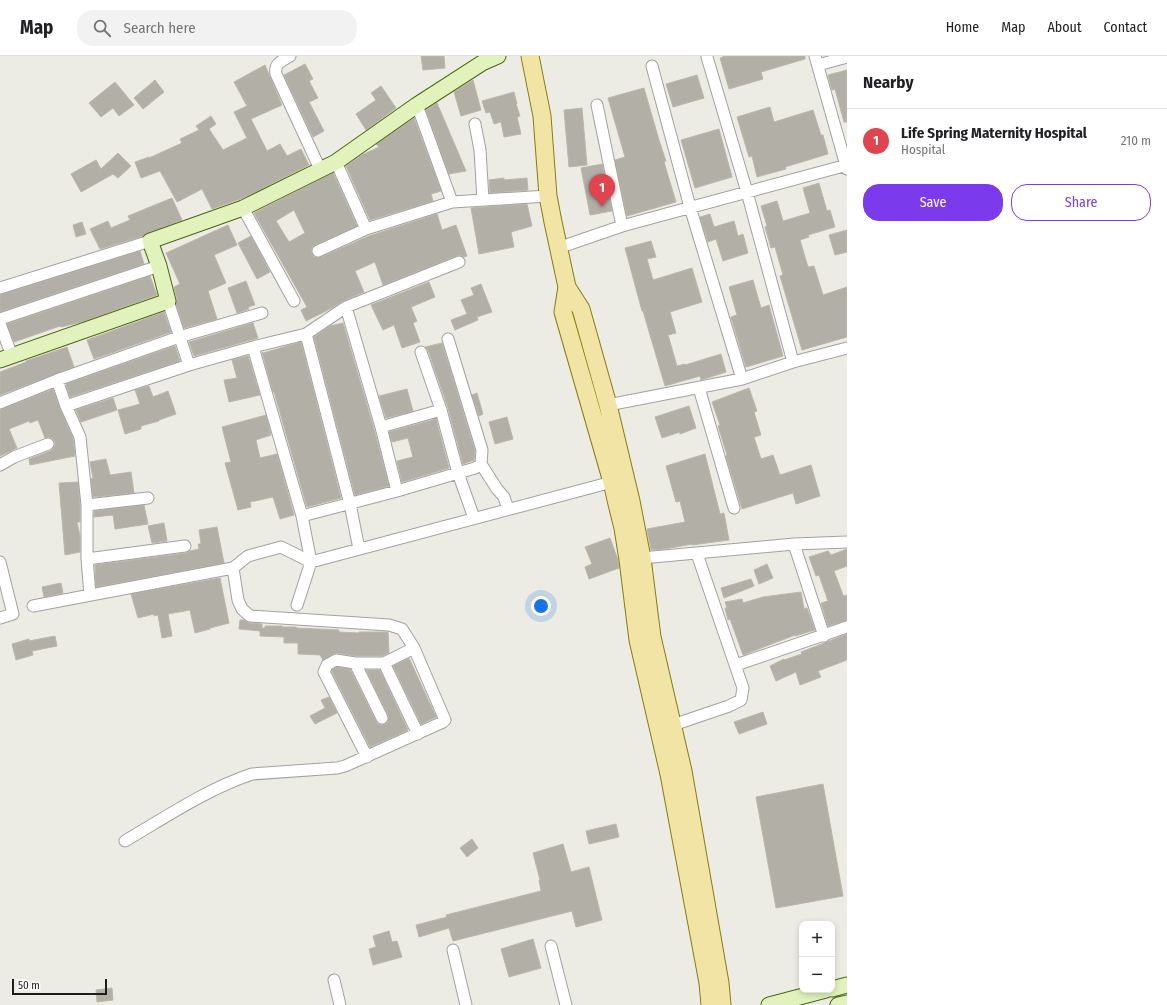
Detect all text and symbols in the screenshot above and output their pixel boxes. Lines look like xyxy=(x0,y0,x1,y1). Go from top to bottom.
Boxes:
search box xyxy=(77,10,357,46)
text: Map xyxy=(20,16,53,39)
icon: search xyxy=(91,17,113,39)
text: Search here xyxy=(123,19,196,37)
text: Home xyxy=(946,19,979,36)
text: Map xyxy=(1001,19,1025,36)
text: About xyxy=(1047,19,1082,36)
text: Contact xyxy=(1104,19,1147,36)
text: Nearby xyxy=(863,72,914,93)
text: Life Spring Maternity Hospital xyxy=(901,124,1087,142)
text: 1 xyxy=(873,133,879,148)
text: 210 m xyxy=(1121,133,1151,148)
text: Hospital xyxy=(901,142,945,157)
pin: 1 xyxy=(589,174,615,207)
button: Save xyxy=(863,184,1003,221)
button: Share xyxy=(1011,184,1151,221)
your location xyxy=(531,596,551,616)
map controls xyxy=(799,921,835,993)
button: + xyxy=(799,921,835,957)
button: − xyxy=(799,957,835,993)
scale bar xyxy=(12,977,107,996)
text: 50 m xyxy=(18,979,40,992)

